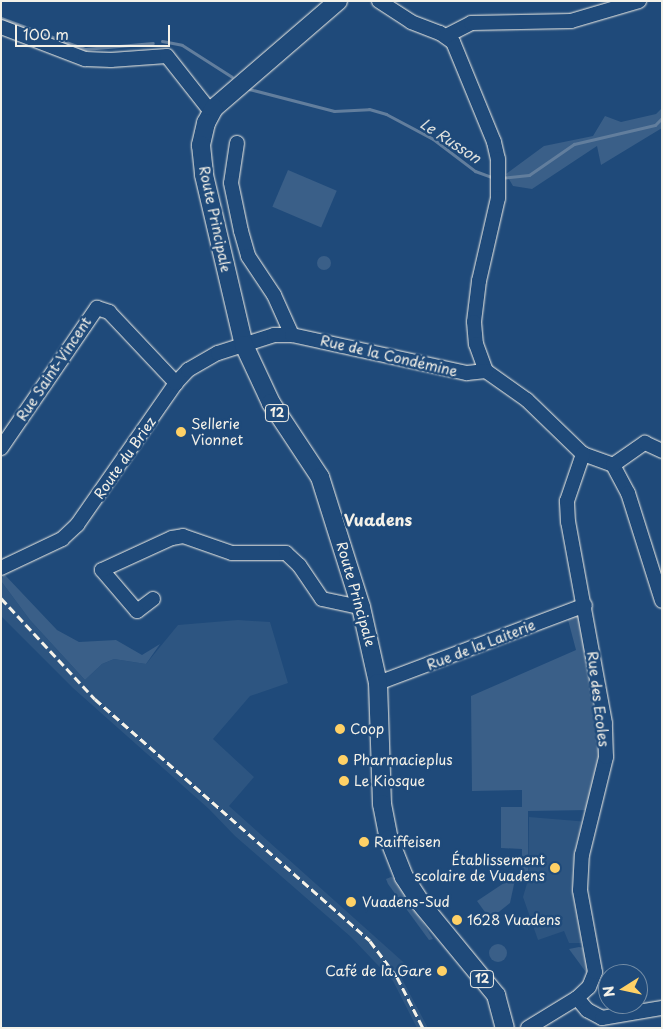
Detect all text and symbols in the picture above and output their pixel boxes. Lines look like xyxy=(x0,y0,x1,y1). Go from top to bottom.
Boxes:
scale bar xyxy=(18,15,172,47)
text: 100 m xyxy=(23,22,69,45)
water label: Le Russon xyxy=(416,113,486,167)
street label: Route Principale xyxy=(195,164,235,274)
street label: Rue Saint-Vincent xyxy=(13,314,95,424)
street label: Rue de la Condémine xyxy=(318,332,460,380)
road number: 12 xyxy=(264,403,290,422)
street label: Route du Briez xyxy=(90,413,160,503)
place label: Sellerie Vionnet xyxy=(191,416,243,448)
marker: Sellerie Vionnet xyxy=(175,426,187,438)
district label: Vuadens xyxy=(344,509,412,529)
street label: Route Principale xyxy=(333,539,379,649)
street label: Rue de la Laiterie xyxy=(423,616,539,674)
street label: Rue des Ecoles xyxy=(584,649,612,749)
place label: Coop xyxy=(350,721,384,737)
marker: Coop xyxy=(334,723,346,735)
place label: Pharmacieplus xyxy=(353,752,453,768)
marker: Pharmacieplus xyxy=(337,754,349,766)
place label: Le Kiosque xyxy=(354,773,426,789)
marker: Le Kiosque xyxy=(338,775,350,787)
place label: Raiffeisen xyxy=(374,834,441,850)
marker: Raiffeisen xyxy=(358,836,370,848)
place label: Établissement scolaire de Vuadens xyxy=(413,852,545,884)
marker: Établissement scolaire de Vuadens xyxy=(549,862,561,874)
place label: Vuadens-Sud xyxy=(362,894,450,910)
marker: Vuadens-Sud xyxy=(344,895,358,909)
place label: 1628 Vuadens xyxy=(467,912,561,928)
marker: 1628 Vuadens xyxy=(451,914,463,926)
place label: Café de la Gare xyxy=(325,963,432,979)
north arrow xyxy=(598,964,648,1014)
marker: Café de la Gare xyxy=(436,965,448,977)
road number: 12 xyxy=(470,970,494,989)
text: N xyxy=(597,984,620,999)

